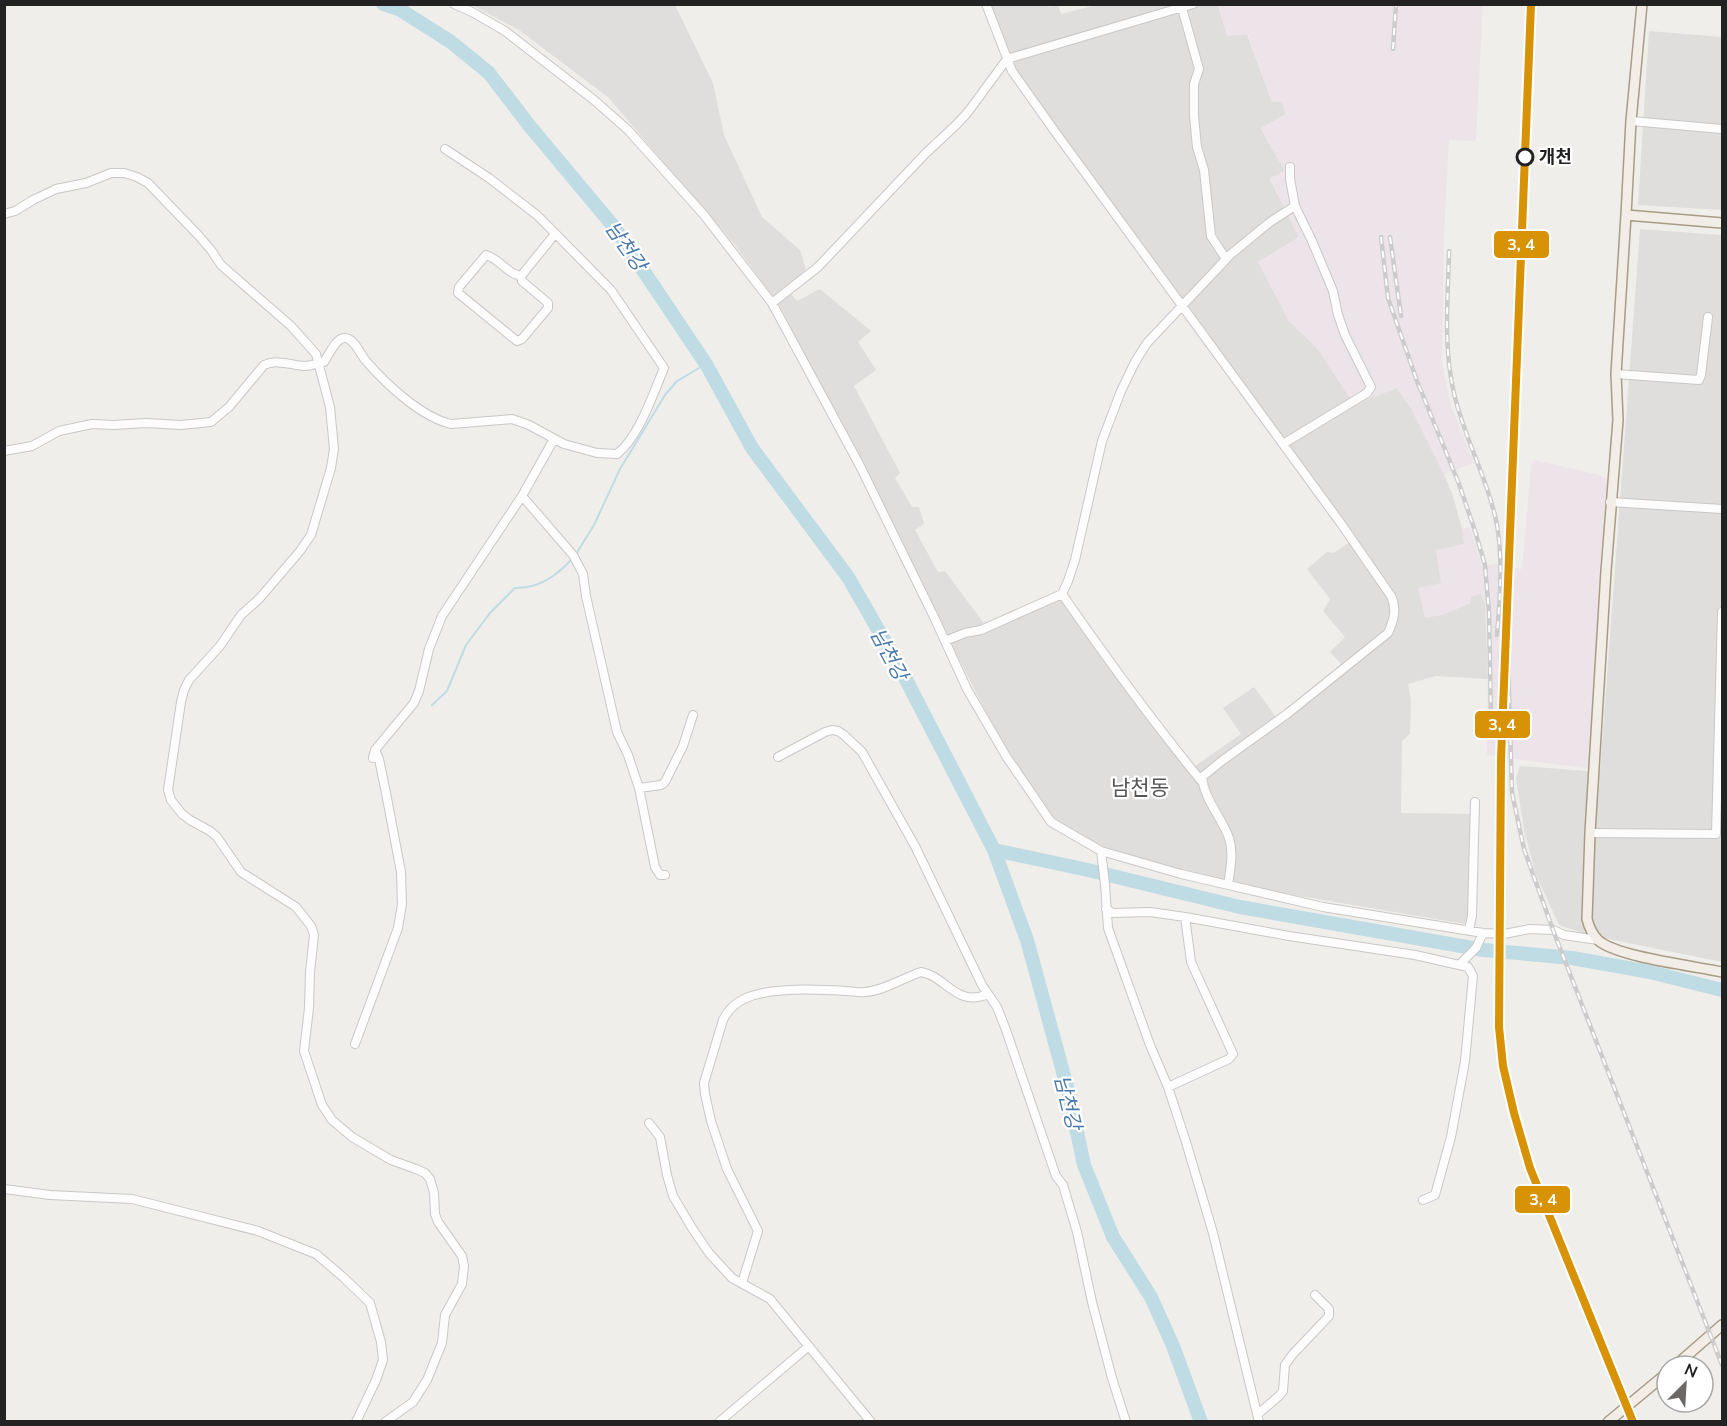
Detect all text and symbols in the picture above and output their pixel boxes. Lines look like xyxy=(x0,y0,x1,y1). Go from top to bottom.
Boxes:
place label: 개천 xyxy=(1539,145,1572,168)
marker: 개천 xyxy=(1516,148,1534,166)
water label: 남천강 xyxy=(600,216,654,278)
line badge: 3, 4 xyxy=(1493,230,1550,259)
text: 3, 4 xyxy=(1507,234,1535,254)
water label: 남천강 xyxy=(865,624,915,686)
line badge: 3, 4 xyxy=(1474,710,1531,739)
text: 3, 4 xyxy=(1488,714,1516,734)
district label: 남천동 xyxy=(1111,774,1169,800)
water label: 남천강 xyxy=(1050,1072,1088,1134)
line badge: 3, 4 xyxy=(1514,1185,1571,1214)
text: 3, 4 xyxy=(1529,1189,1557,1209)
north arrow xyxy=(1655,1354,1715,1414)
text: N xyxy=(1682,1359,1701,1382)

